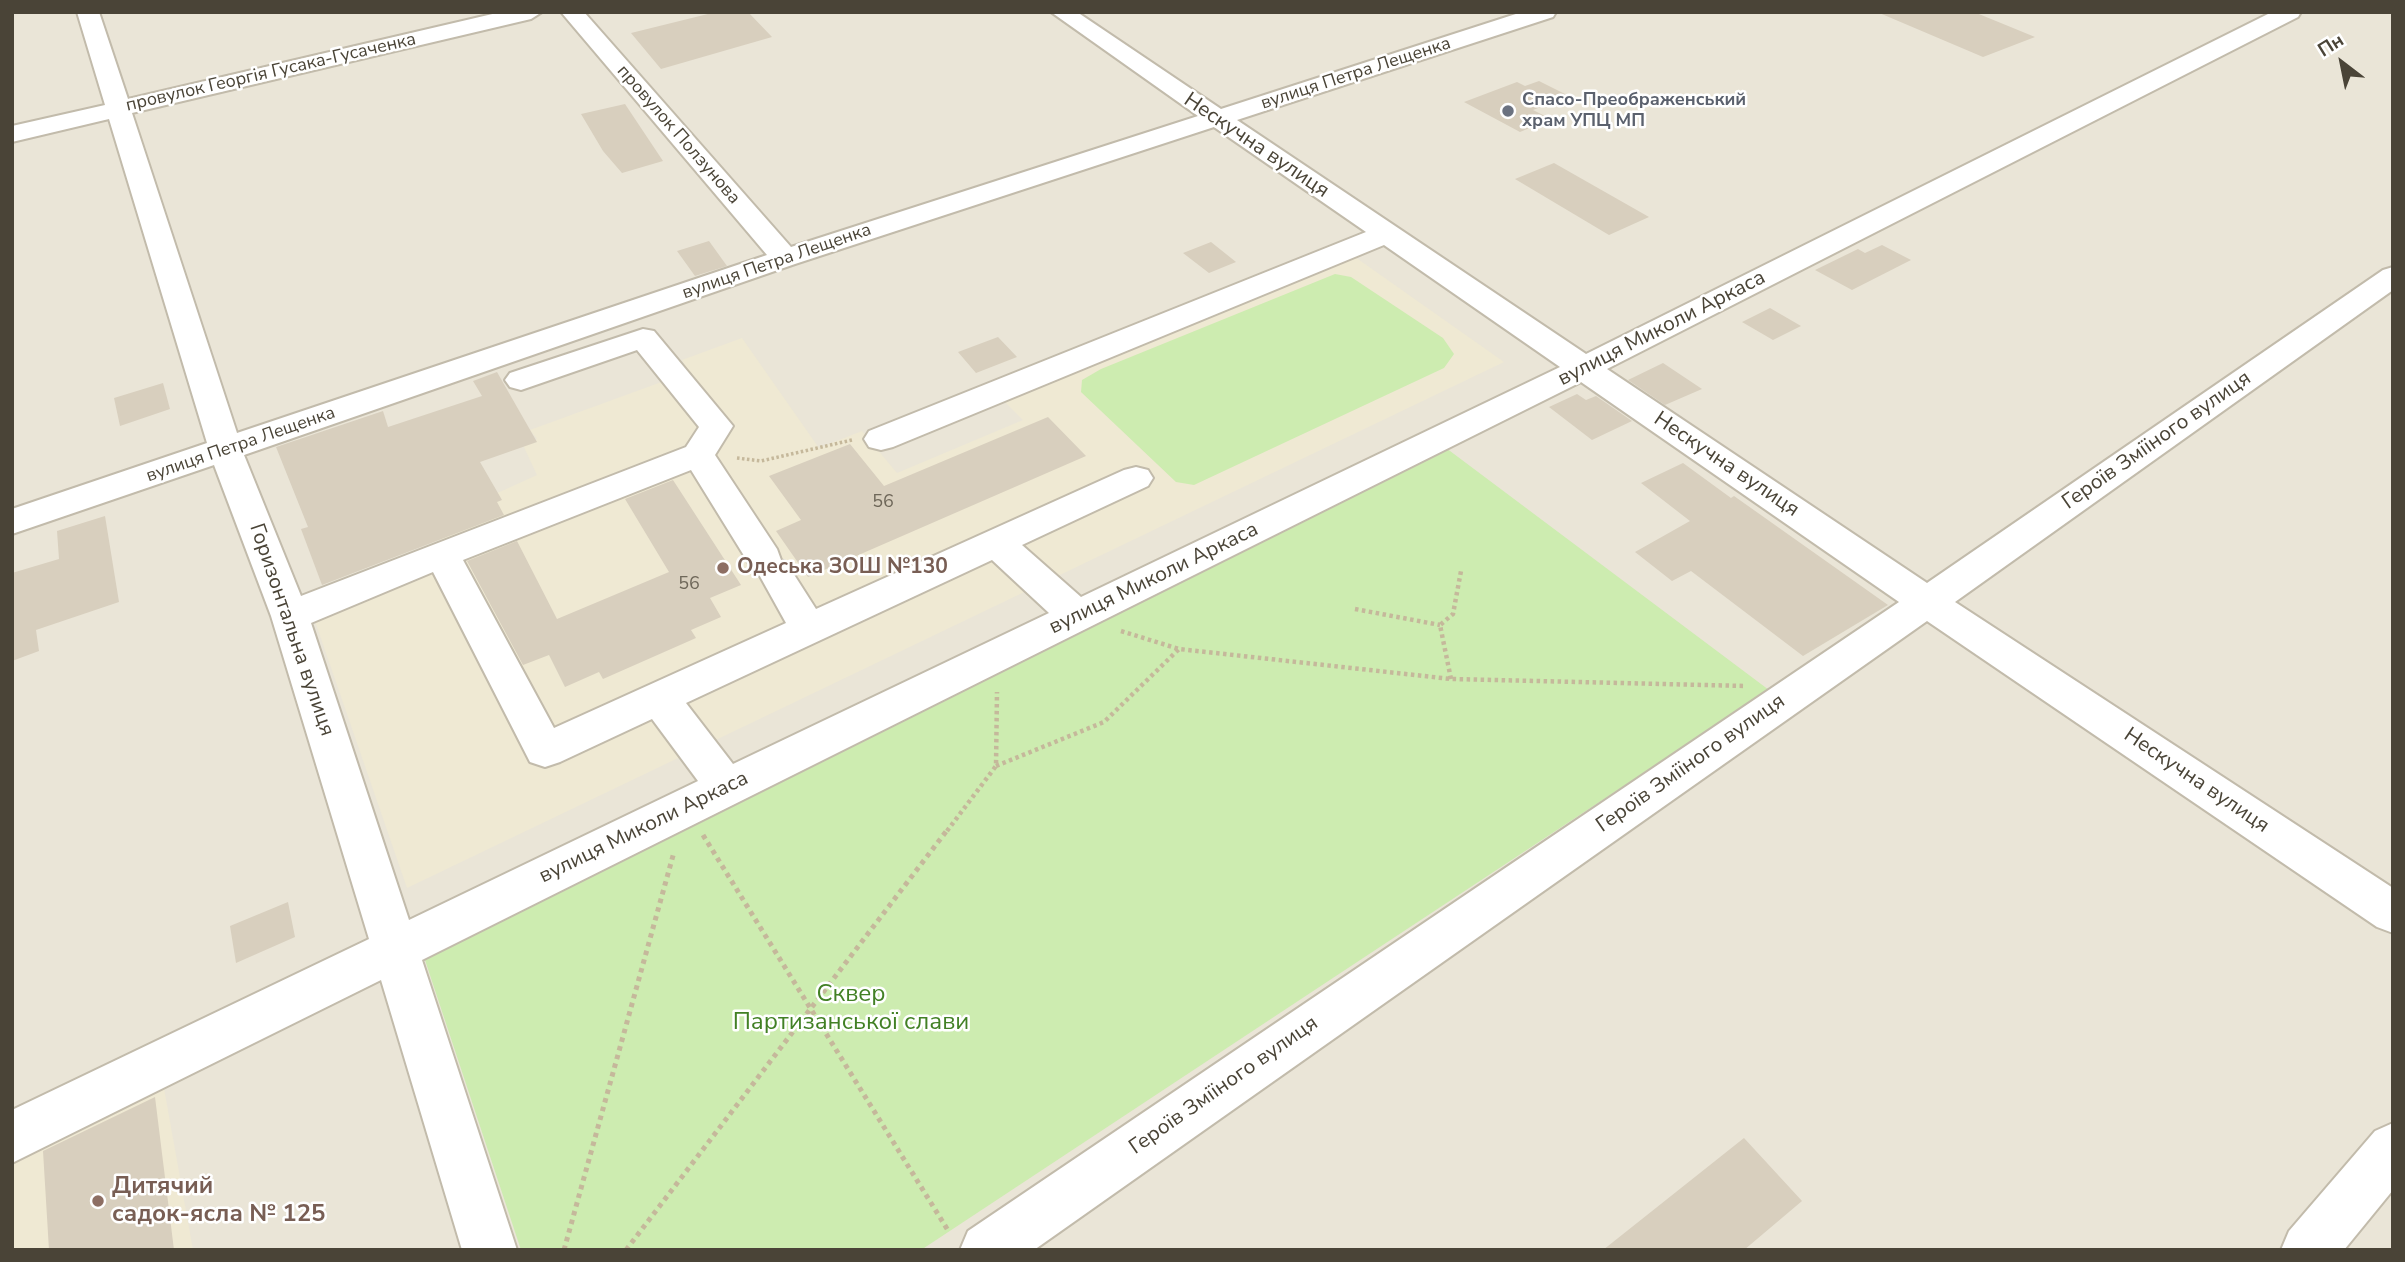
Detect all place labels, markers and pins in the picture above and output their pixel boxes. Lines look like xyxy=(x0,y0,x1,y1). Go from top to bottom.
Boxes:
place label: Спасо-Преображенський храм УПЦ МП xyxy=(1522,90,1746,132)
marker: Спасо-Преображенський храм УПЦ МП xyxy=(1500,103,1516,119)
place label: Одеська ЗОШ №130 xyxy=(737,555,948,581)
marker: Одеська ЗОШ №130 xyxy=(715,560,731,576)
place label: Дитячий садок-ясла № 125 xyxy=(112,1173,326,1229)
marker: Дитячий садок-ясла № 125 xyxy=(90,1193,106,1209)

